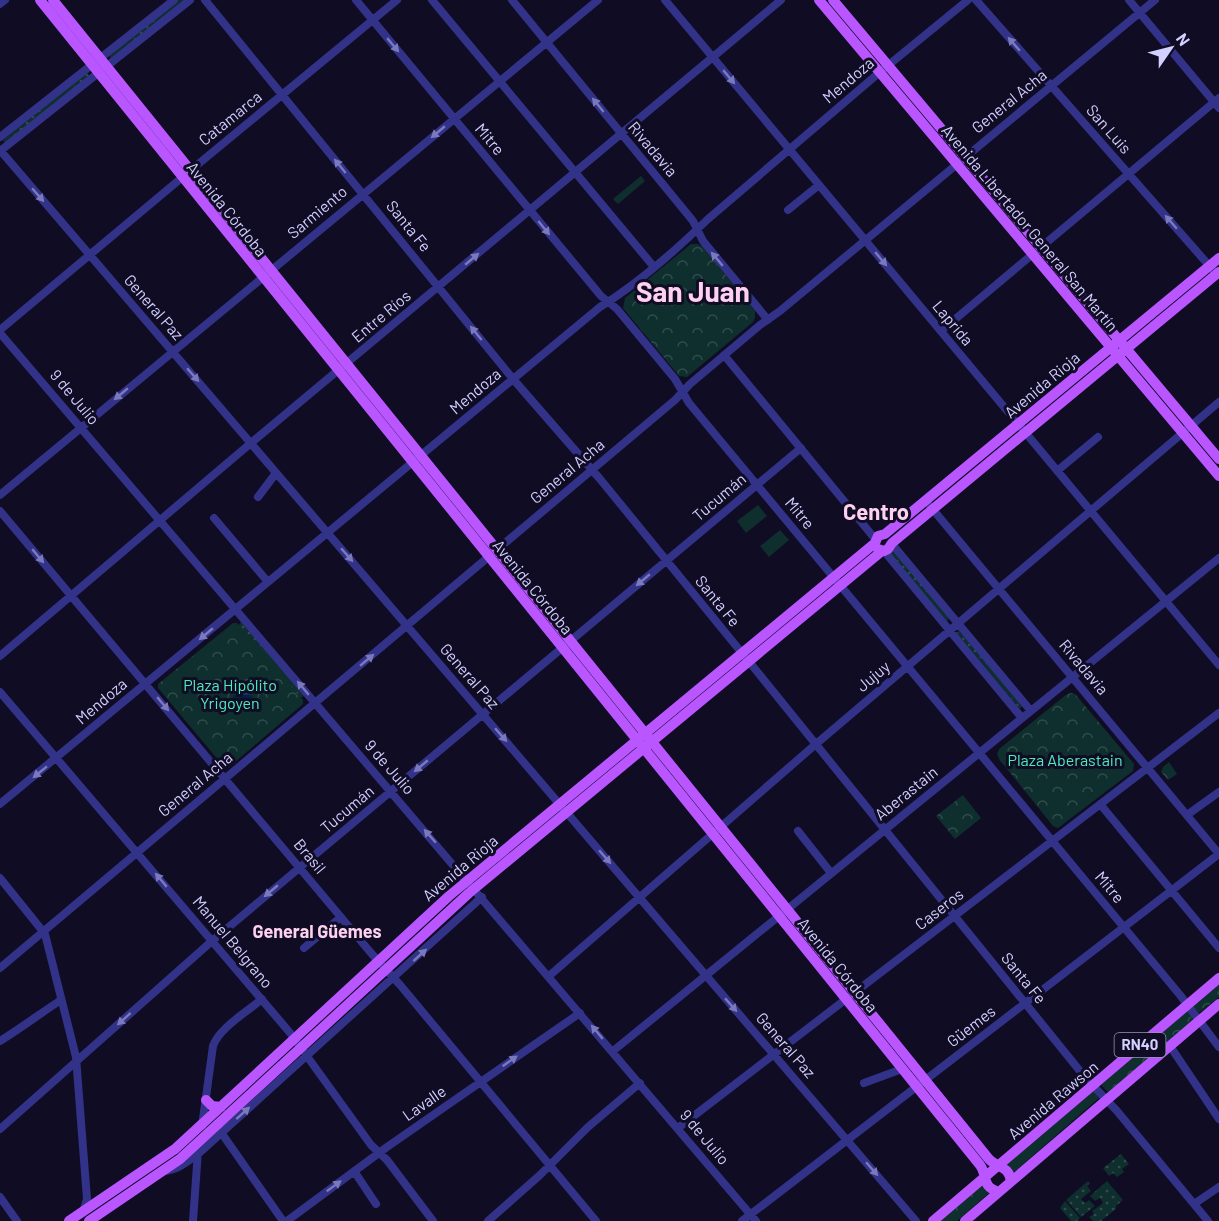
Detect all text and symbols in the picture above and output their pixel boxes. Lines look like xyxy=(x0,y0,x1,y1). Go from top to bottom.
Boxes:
north arrow xyxy=(1141,18,1201,78)
text: N xyxy=(1173,29,1195,49)
one-way arrow xyxy=(387,37,400,53)
one-way arrow xyxy=(1008,37,1021,52)
street label: Mendoza xyxy=(818,53,877,107)
street label: General Acha xyxy=(967,65,1050,137)
one-way arrow xyxy=(722,70,735,85)
street label: Catamarca xyxy=(194,87,265,149)
one-way arrow xyxy=(591,97,604,113)
street label: San Luis xyxy=(1083,100,1136,157)
street label: Rivadavia xyxy=(625,117,682,180)
street label: Mitre xyxy=(472,119,509,158)
street label: Avenida Libertador General San Martín xyxy=(938,121,1122,335)
one-way arrow xyxy=(430,125,446,138)
street label: Avenida Córdoba xyxy=(183,158,271,260)
one-way arrow xyxy=(334,159,347,174)
street label: Sarmiento xyxy=(283,181,350,242)
one-way arrow xyxy=(32,187,45,203)
street label: Santa Fe xyxy=(383,196,436,255)
one-way arrow xyxy=(1165,215,1178,230)
one-way arrow xyxy=(537,220,550,235)
one-way arrow xyxy=(711,251,724,266)
one-way arrow xyxy=(874,252,886,267)
one-way arrow xyxy=(464,253,479,266)
street label: General Paz xyxy=(121,270,188,343)
district label: San Juan xyxy=(636,274,750,308)
street label: Entre Ríos xyxy=(347,285,414,346)
street label: Laprida xyxy=(929,296,978,349)
one-way arrow xyxy=(470,325,483,341)
street label: Avenida Rioja xyxy=(1000,348,1083,422)
street label: Mendoza xyxy=(445,364,504,418)
street label: 9 de Julio xyxy=(47,365,104,428)
one-way arrow xyxy=(186,367,199,382)
one-way arrow xyxy=(114,387,129,400)
street label: General Acha xyxy=(526,434,608,507)
street label: Tucumán xyxy=(688,469,749,524)
street label: Mitre xyxy=(782,493,819,532)
district label: Centro xyxy=(843,498,909,524)
street label: Avenida Córdoba xyxy=(489,536,577,638)
one-way arrow xyxy=(340,547,353,562)
one-way arrow xyxy=(31,548,43,563)
street label: Santa Fe xyxy=(692,571,745,630)
one-way arrow xyxy=(636,573,651,586)
one-way arrow xyxy=(198,627,214,640)
street label: Rivadavia xyxy=(1056,635,1113,698)
street label: General Paz xyxy=(437,639,504,712)
one-way arrow xyxy=(359,654,374,667)
street label: Jujuy xyxy=(852,656,894,695)
street label: Mendoza xyxy=(71,674,130,728)
park label: Plaza Hipólito Yrigoyen xyxy=(183,675,277,712)
one-way arrow xyxy=(296,680,309,696)
one-way arrow xyxy=(157,697,169,712)
one-way arrow xyxy=(494,727,507,742)
street label: 9 de Julio xyxy=(361,735,419,798)
street label: General Acha xyxy=(154,747,236,820)
park label: Plaza Aberastain xyxy=(1007,750,1123,769)
one-way arrow xyxy=(414,759,429,772)
street label: Aberastain xyxy=(870,762,941,824)
one-way arrow xyxy=(32,765,48,778)
street label: Tucumán xyxy=(316,781,377,836)
one-way arrow xyxy=(423,828,436,844)
street label: Avenida Rioja xyxy=(418,831,501,905)
street label: Brasil xyxy=(290,834,330,877)
one-way arrow xyxy=(598,849,611,864)
street label: Mitre xyxy=(1092,867,1129,906)
one-way arrow xyxy=(155,873,168,888)
street label: Caseros xyxy=(911,884,967,933)
one-way arrow xyxy=(263,885,279,898)
street label: Manuel Belgrano xyxy=(189,892,277,992)
street label: Avenida Córdoba xyxy=(794,914,882,1016)
district label: General Güemes xyxy=(252,920,382,942)
one-way arrow xyxy=(412,948,426,962)
street label: Santa Fe xyxy=(998,948,1051,1007)
one-way arrow xyxy=(725,997,738,1013)
street label: Güemes xyxy=(943,1001,999,1050)
street label: General Paz xyxy=(753,1008,820,1081)
one-way arrow xyxy=(117,1012,132,1025)
one-way arrow xyxy=(590,1024,603,1040)
road number: RN40 xyxy=(1114,1033,1166,1057)
one-way arrow xyxy=(502,1056,518,1067)
street label: Avenida Rawson xyxy=(1004,1056,1102,1143)
street label: Lavalle xyxy=(398,1081,449,1124)
street label: 9 de Julio xyxy=(677,1105,734,1168)
one-way arrow xyxy=(235,1107,250,1120)
one-way arrow xyxy=(865,1161,878,1176)
one-way arrow xyxy=(326,1181,341,1193)

